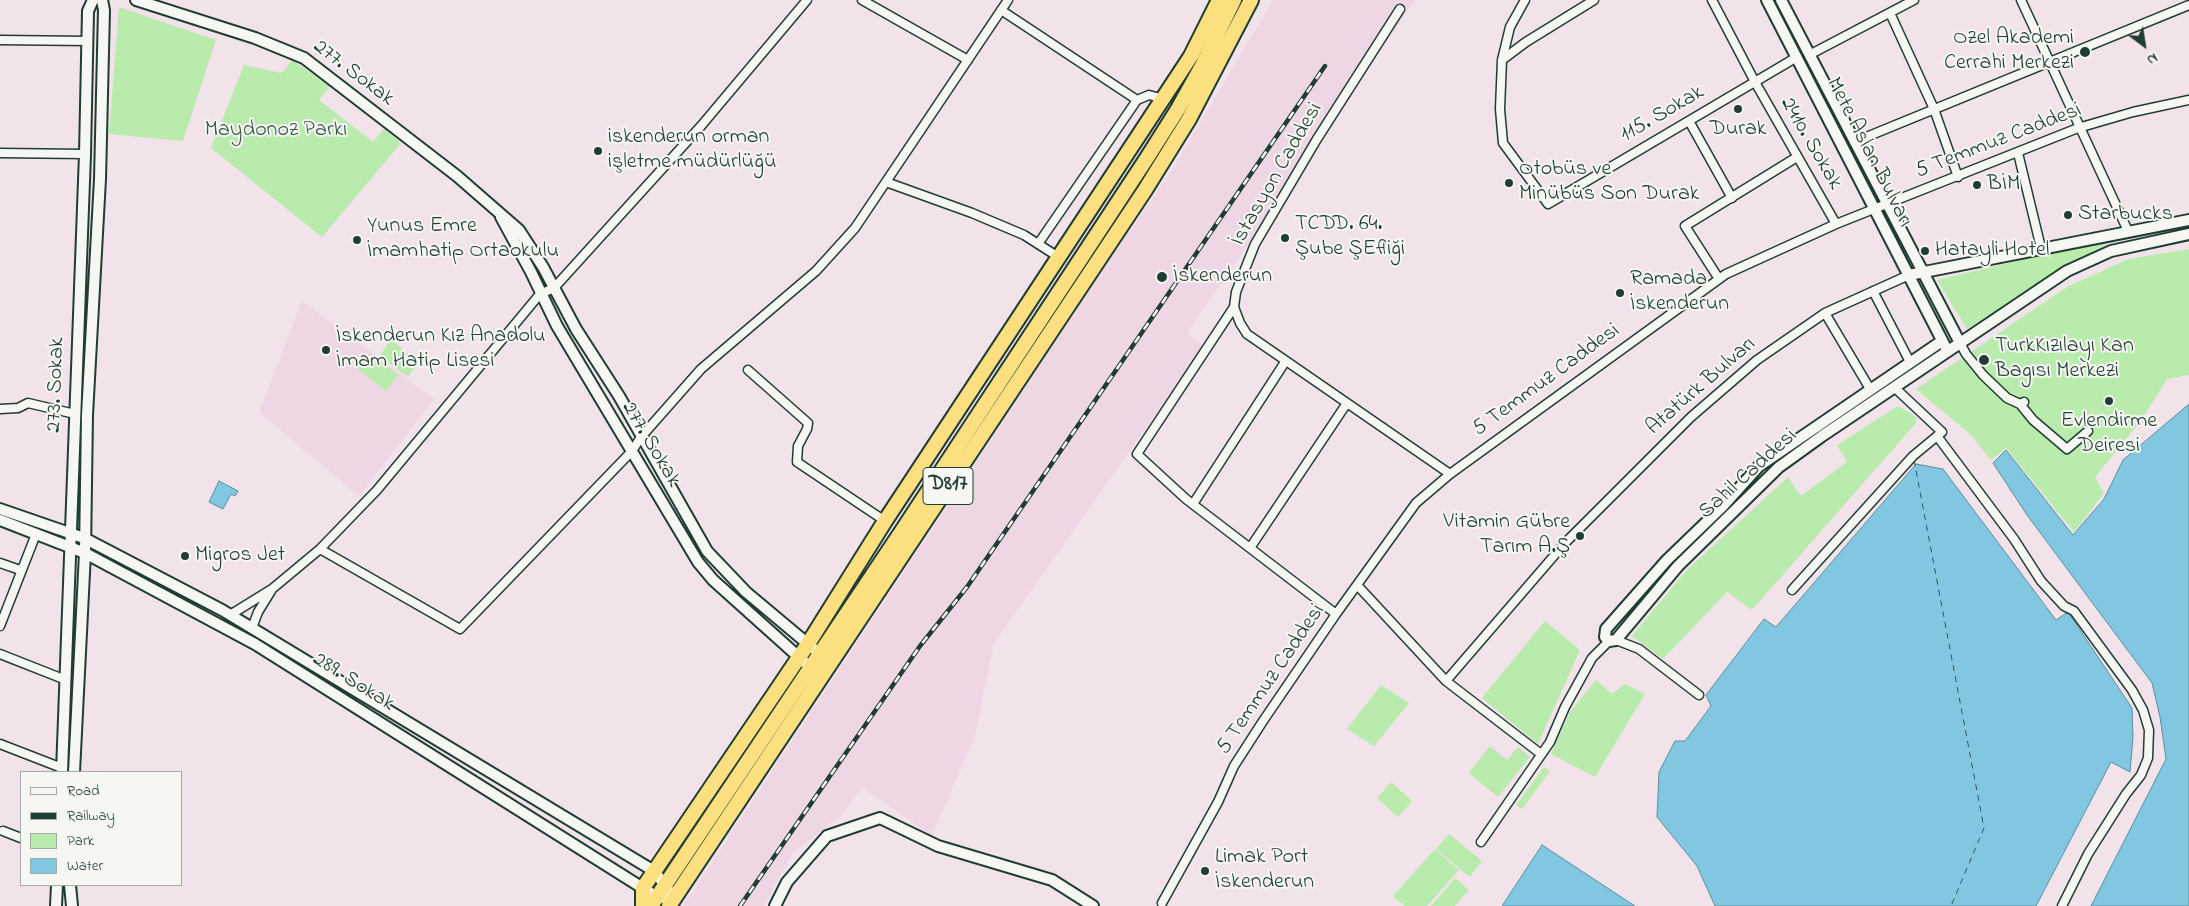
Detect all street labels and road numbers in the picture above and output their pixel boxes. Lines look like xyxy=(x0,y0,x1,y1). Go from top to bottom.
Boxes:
street label: 277. Sokak xyxy=(307,35,399,113)
street label: Mete Aslan Bulvarı xyxy=(1819,74,1917,232)
street label: 115. Sokak xyxy=(1616,80,1710,150)
street label: 2410. Sokak xyxy=(1773,93,1847,195)
street label: 5 Temmuz Caddesi xyxy=(1912,98,2086,186)
street label: İstasyon Caddesi xyxy=(1226,99,1330,251)
street label: 5 Temmuz Caddesi xyxy=(1468,319,1626,443)
street label: Atatürk Bulvarı xyxy=(1642,332,1762,442)
street label: 273. Sokak xyxy=(42,337,72,433)
street label: 277. Sokak xyxy=(614,397,686,493)
street label: Sahil Caddesi xyxy=(1694,424,1804,526)
road number: D817 xyxy=(923,468,973,504)
street label: 5 Temmuz Caddesi xyxy=(1212,600,1332,760)
street label: 289. Sokak xyxy=(307,647,399,719)

